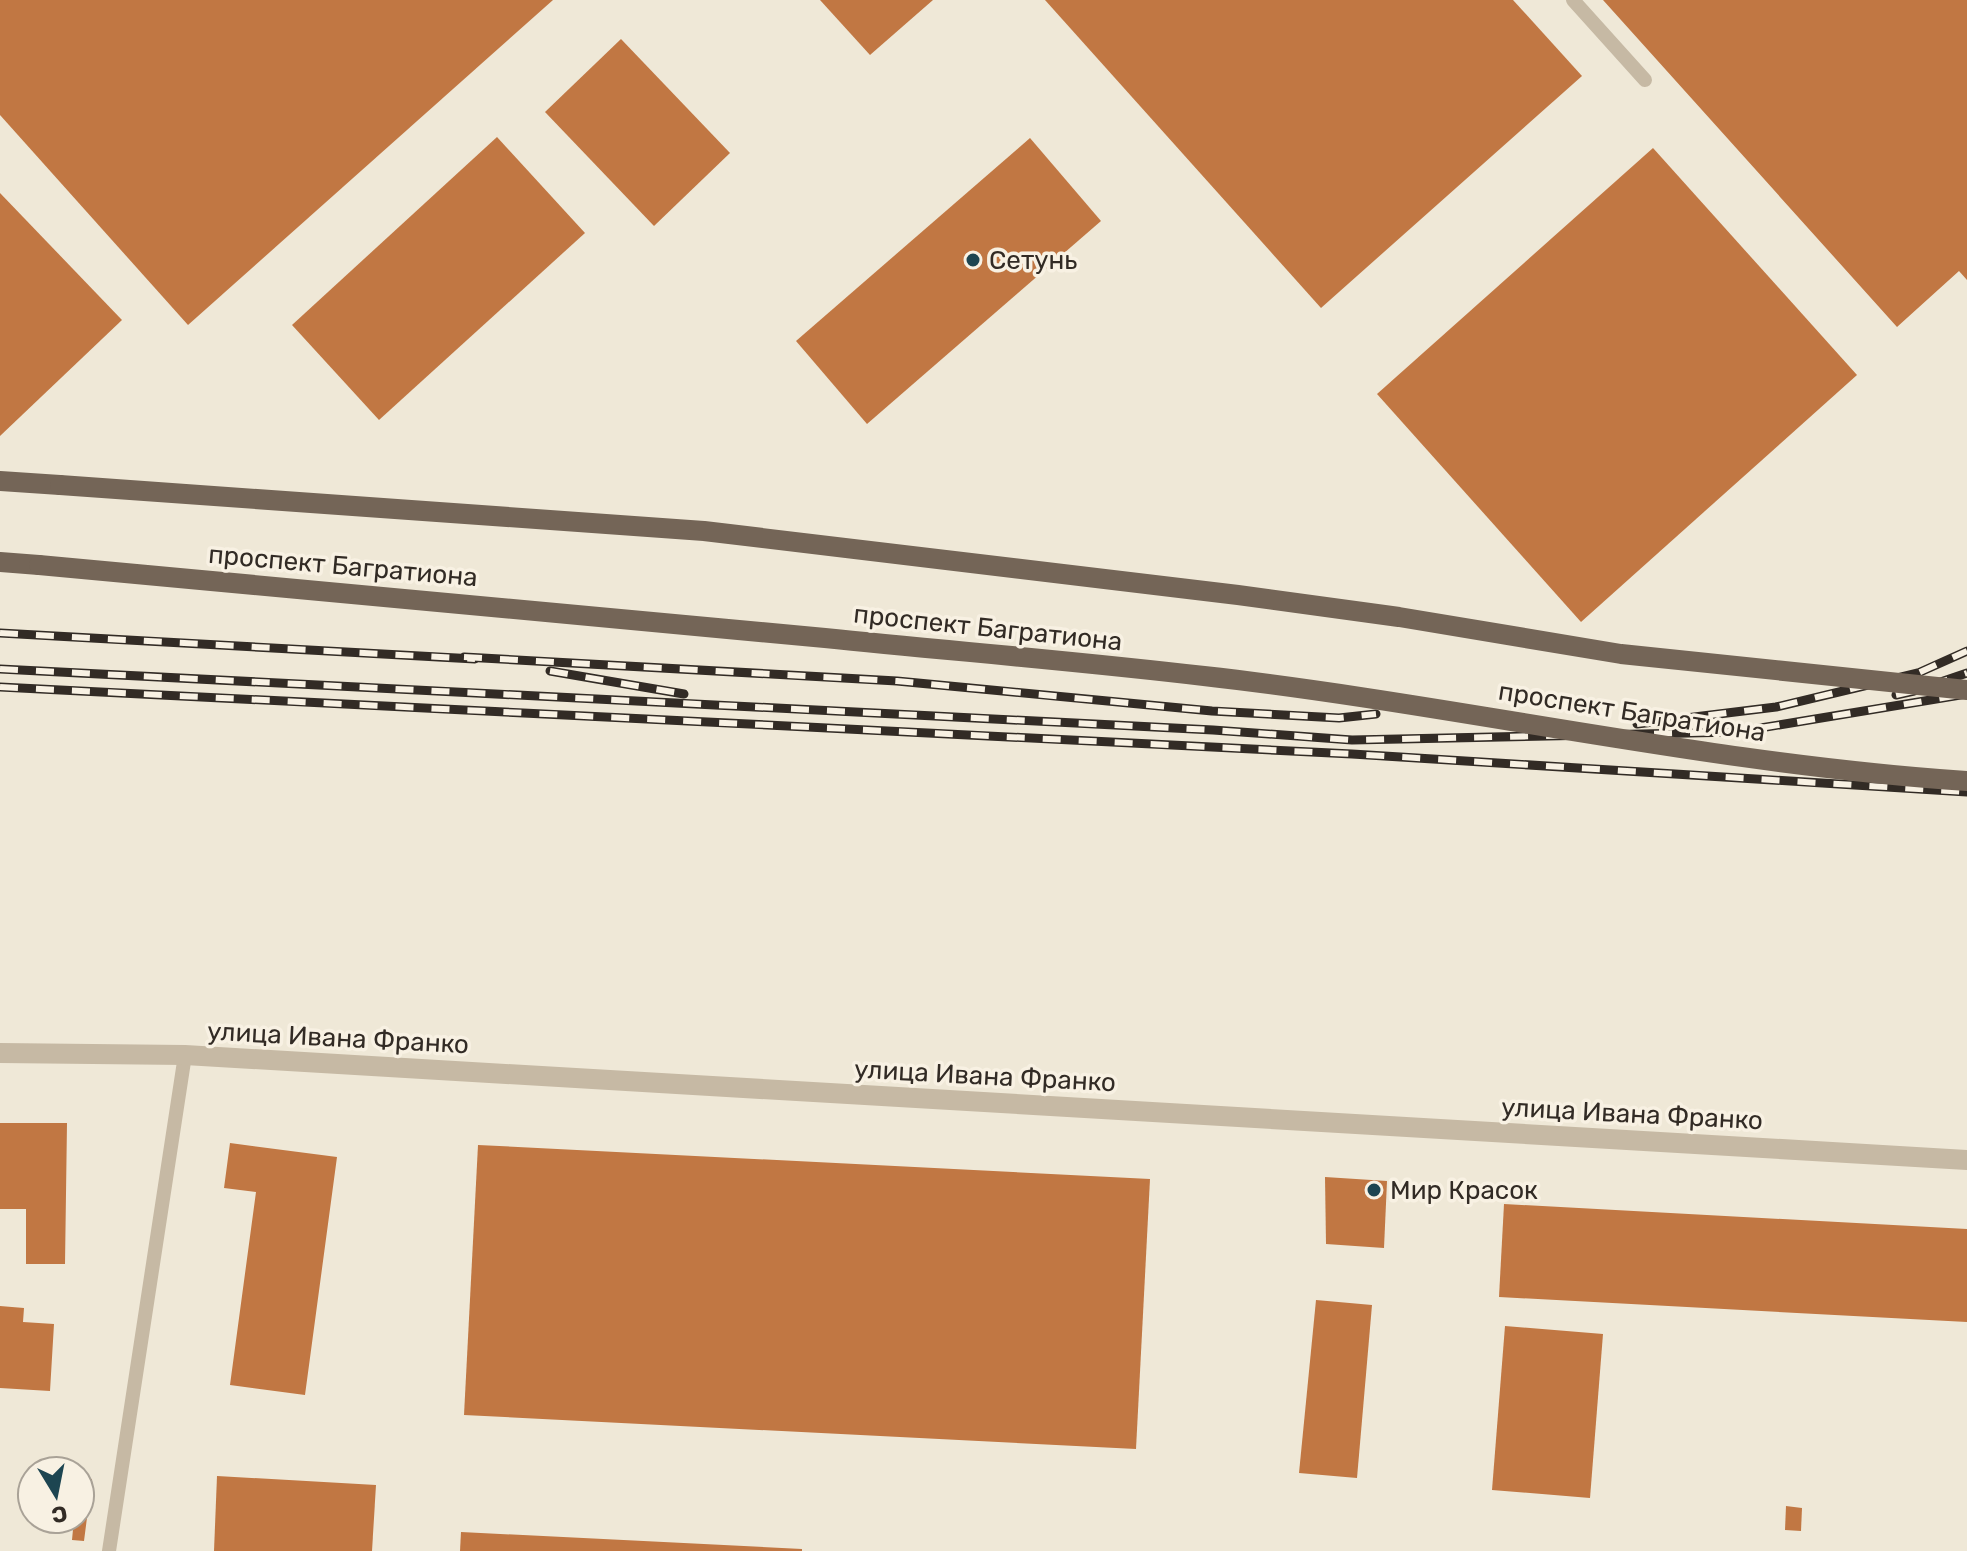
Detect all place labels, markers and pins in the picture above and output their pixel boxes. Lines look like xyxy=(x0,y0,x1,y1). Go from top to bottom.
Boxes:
place label: Сетунь xyxy=(989,245,1077,276)
marker: Сетунь xyxy=(964,251,982,269)
place label: Мир Красок xyxy=(1390,1175,1538,1206)
marker: Мир Красок xyxy=(1365,1181,1383,1199)

